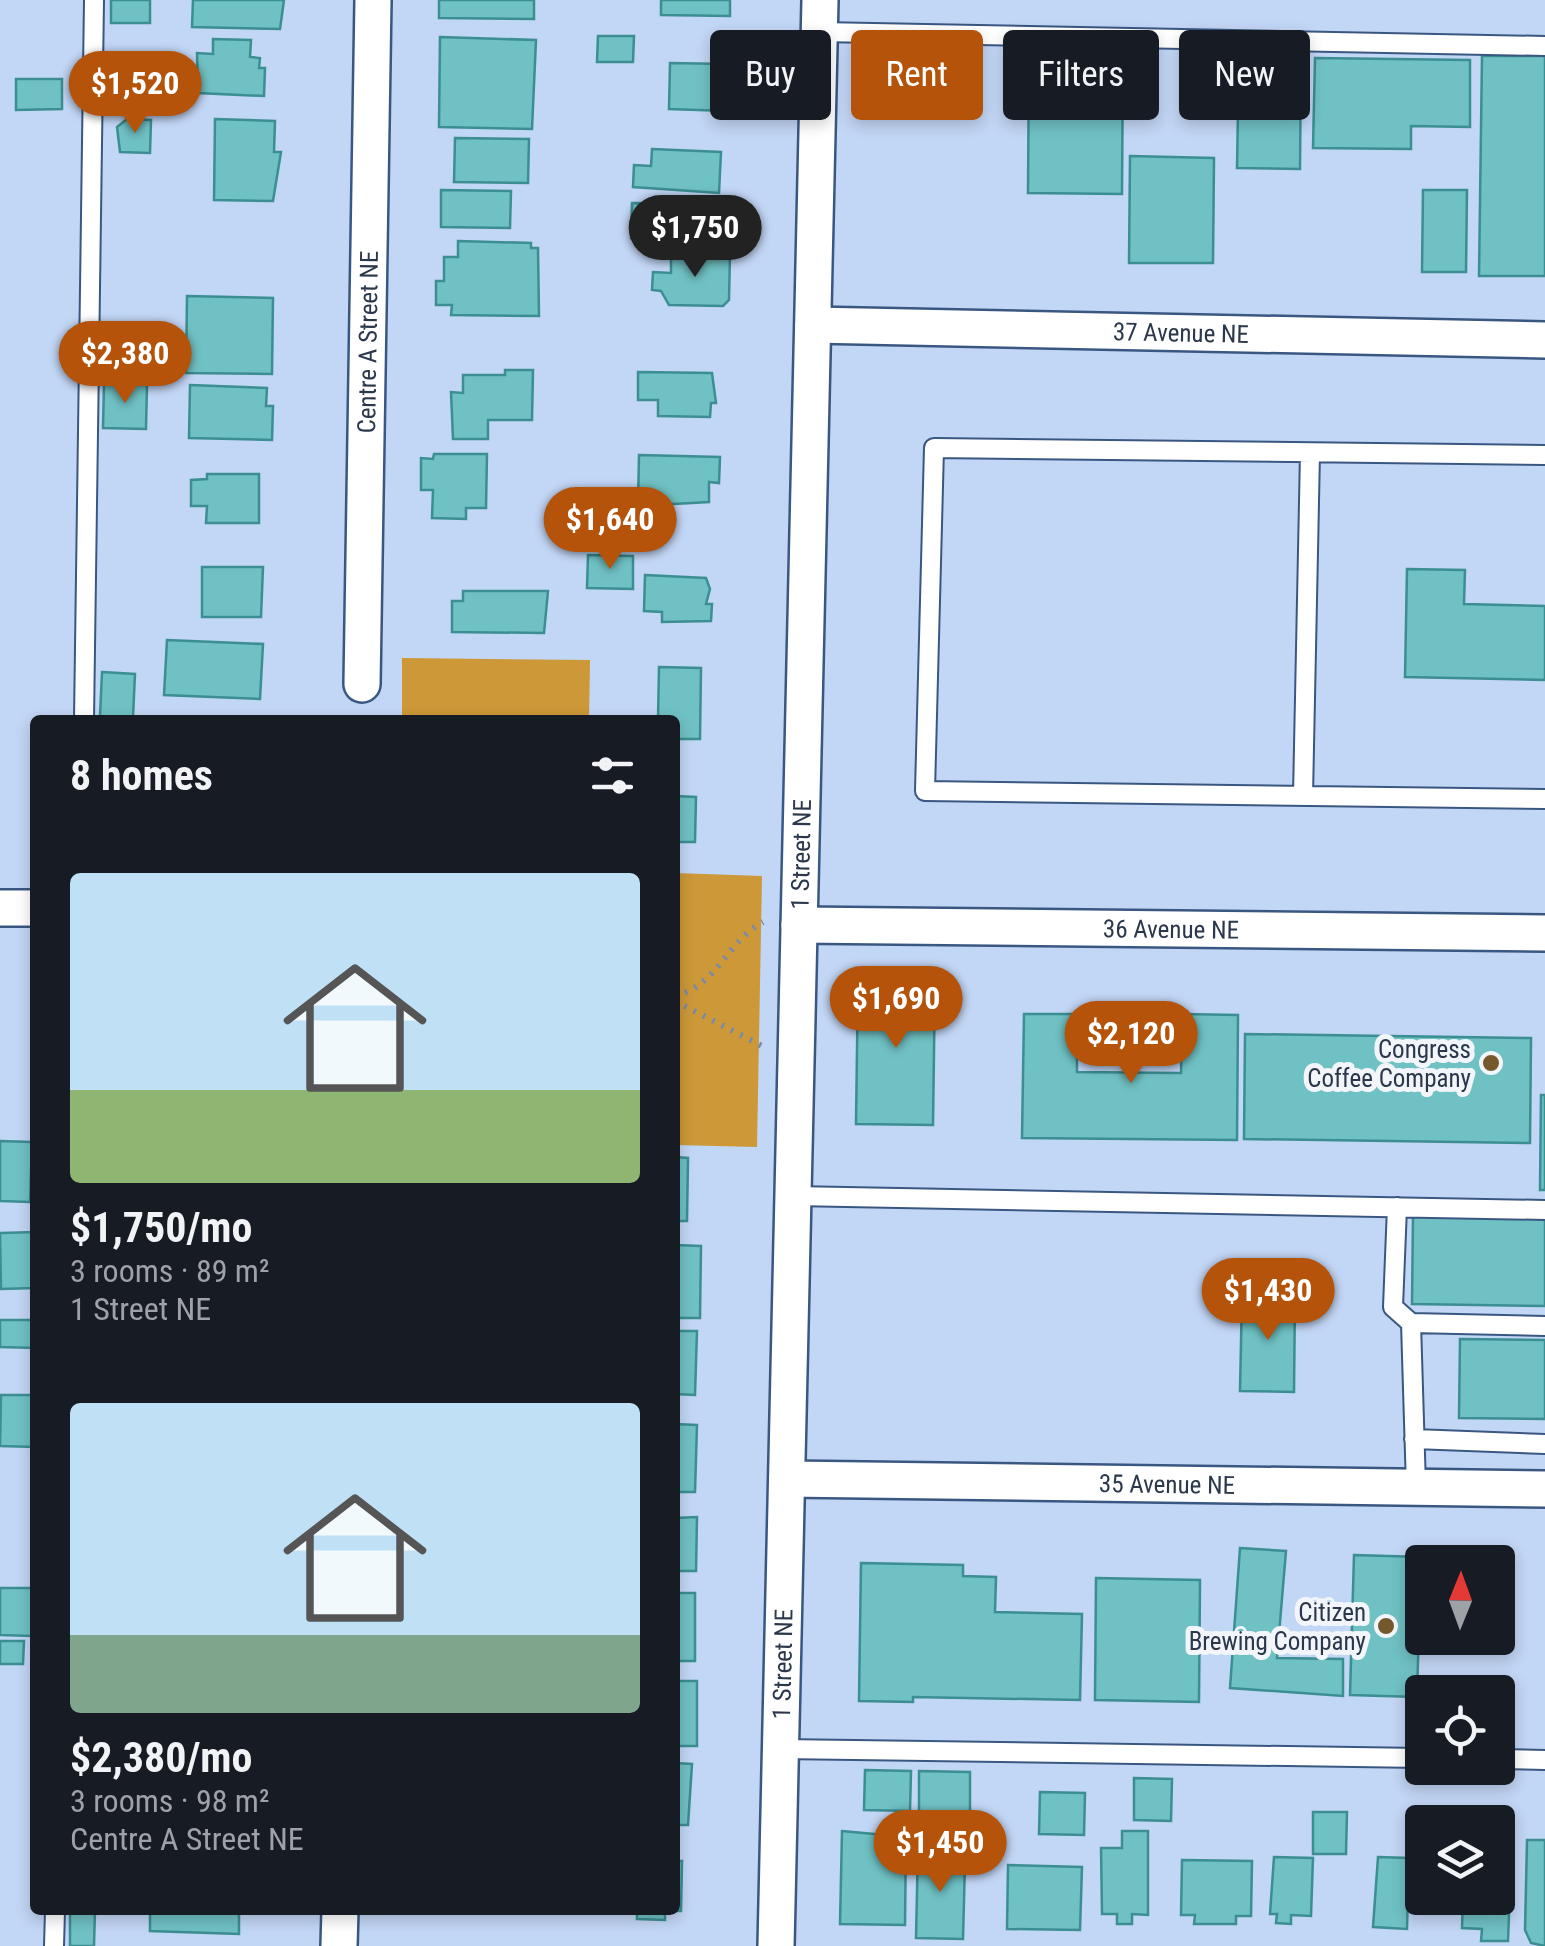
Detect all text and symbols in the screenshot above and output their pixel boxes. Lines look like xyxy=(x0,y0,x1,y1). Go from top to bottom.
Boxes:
chip: Buy xyxy=(710,30,831,120)
chip: Rent xyxy=(851,30,983,120)
chip: Filters xyxy=(1003,30,1159,120)
chip: New xyxy=(1179,30,1310,120)
pin: $1,520 xyxy=(54,51,216,136)
text: $1,520 xyxy=(91,64,179,102)
pin: $1,750 xyxy=(614,195,776,280)
text: $1,750 xyxy=(651,208,739,246)
street label: Centre A Street NE xyxy=(352,250,384,434)
street label: 37 Avenue NE xyxy=(1113,317,1249,349)
pin: $2,380 xyxy=(44,321,206,406)
text: $2,380 xyxy=(81,334,169,372)
pin: $1,640 xyxy=(529,487,691,572)
text: $1,640 xyxy=(566,500,654,538)
icon: filters xyxy=(585,748,640,803)
text: 8 homes xyxy=(70,751,213,800)
street label: 1 Street NE xyxy=(785,799,817,910)
street label: 36 Avenue NE xyxy=(1103,914,1239,945)
icon: home xyxy=(265,938,445,1118)
pin: $1,690 xyxy=(815,966,977,1051)
text: $1,690 xyxy=(852,979,940,1017)
pin: $2,120 xyxy=(1050,1001,1212,1086)
text: $2,120 xyxy=(1087,1014,1175,1052)
place label: Congress Coffee Company xyxy=(1307,1035,1471,1093)
marker: Congress Coffee Company xyxy=(1480,1052,1502,1074)
text: $1,750/mo xyxy=(70,1203,252,1252)
text: 3 rooms · 89 m² xyxy=(70,1252,269,1290)
pin: $1,430 xyxy=(1187,1258,1349,1343)
text: $1,430 xyxy=(1224,1271,1312,1309)
text: 1 Street NE xyxy=(70,1290,211,1328)
icon: home xyxy=(265,1468,445,1648)
street label: 35 Avenue NE xyxy=(1099,1469,1235,1500)
north arrow xyxy=(1405,1545,1515,1655)
map controls xyxy=(1405,1545,1515,1915)
place label: Citizen Brewing Company xyxy=(1189,1598,1366,1656)
street label: 1 Street NE xyxy=(767,1609,799,1720)
marker: Citizen Brewing Company xyxy=(1375,1615,1397,1637)
button: locate xyxy=(1405,1675,1515,1785)
text: $2,380/mo xyxy=(70,1733,252,1782)
text: 3 rooms · 98 m² xyxy=(70,1782,269,1820)
button: layers xyxy=(1405,1805,1515,1915)
pin: $1,450 xyxy=(859,1810,1021,1895)
text: Centre A Street NE xyxy=(70,1820,304,1858)
text: $1,450 xyxy=(896,1823,984,1861)

